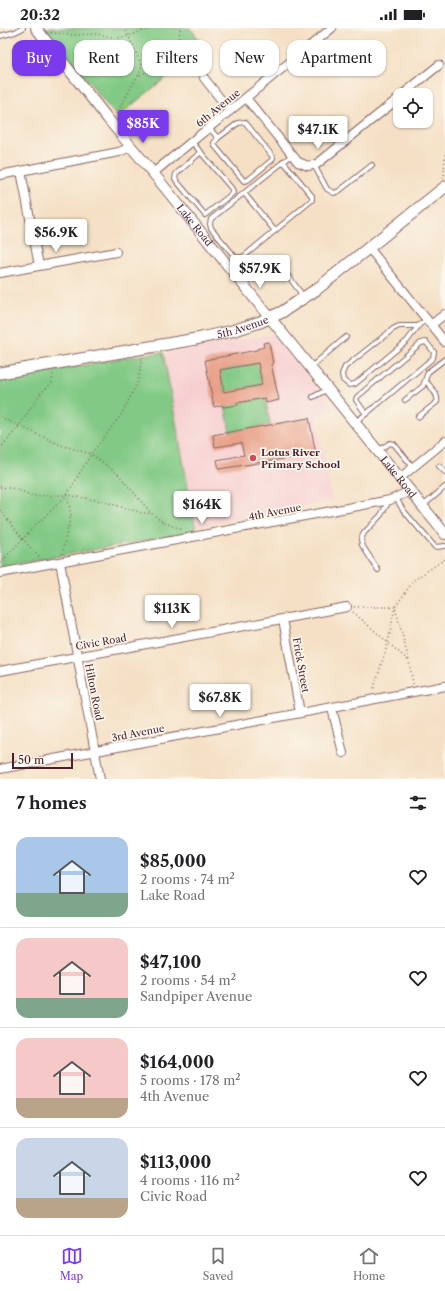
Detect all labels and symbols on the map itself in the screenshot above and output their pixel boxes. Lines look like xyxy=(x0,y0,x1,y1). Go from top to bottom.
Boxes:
street label: 6th Avenue xyxy=(193,86,243,130)
pin: $85K xyxy=(119,110,167,144)
pin: $47.1K xyxy=(285,116,351,150)
street label: Lake Road xyxy=(174,201,216,248)
pin: $56.9K xyxy=(23,219,89,253)
pin: $57.9K xyxy=(227,255,293,289)
street label: 5th Avenue xyxy=(216,312,271,341)
place label: Lotus River Primary School xyxy=(261,446,341,471)
marker: Lotus River Primary School xyxy=(248,453,258,463)
street label: Lake Road xyxy=(378,453,420,500)
pin: $164K xyxy=(174,491,230,525)
street label: 4th Avenue xyxy=(248,500,303,523)
pin: $113K xyxy=(144,595,200,629)
street label: Civic Road xyxy=(74,631,128,653)
street label: Frick Street xyxy=(290,637,312,694)
street label: Hilton Road xyxy=(82,662,106,722)
pin: $67.8K xyxy=(187,684,253,718)
street label: 3rd Avenue xyxy=(111,721,166,744)
scale bar xyxy=(12,751,73,770)

